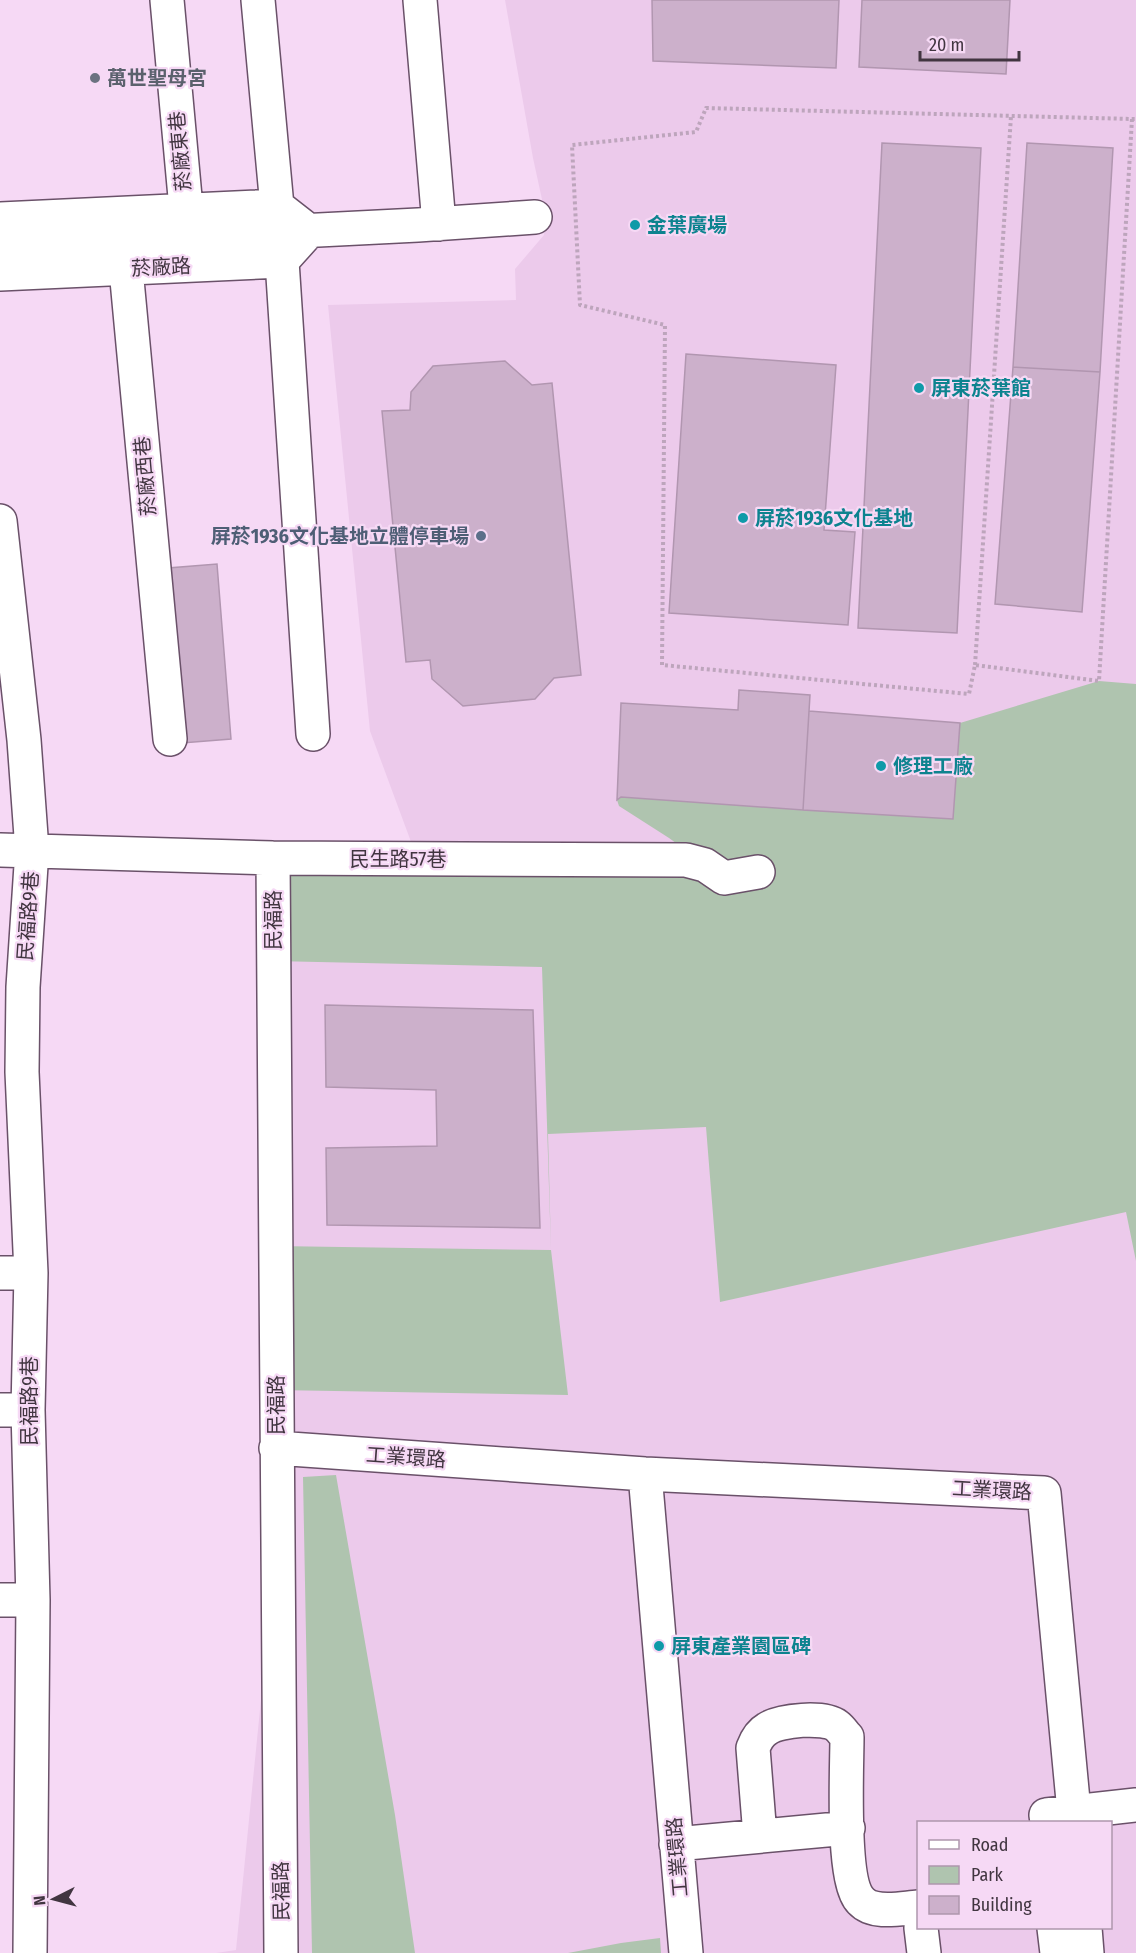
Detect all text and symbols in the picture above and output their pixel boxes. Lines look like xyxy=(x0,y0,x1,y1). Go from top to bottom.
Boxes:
scale bar xyxy=(920,24,1019,62)
text: 20 m xyxy=(929,34,964,56)
place label: 萬世聖母宮 xyxy=(107,66,207,90)
marker: 萬世聖母宮 xyxy=(88,71,102,85)
street label: 菸廠東巷 xyxy=(165,110,195,192)
place label: 金葉廣場 xyxy=(647,213,727,237)
marker: 金葉廣場 xyxy=(628,218,642,232)
street label: 菸廠路 xyxy=(130,253,192,281)
place label: 屏東菸葉館 xyxy=(931,376,1031,400)
marker: 屏東菸葉館 xyxy=(912,381,926,395)
street label: 菸廠西巷 xyxy=(130,435,160,517)
place label: 屏菸1936文化基地 xyxy=(755,506,913,530)
marker: 屏菸1936文化基地 xyxy=(736,511,750,525)
place label: 屏菸1936文化基地立體停車場 xyxy=(211,524,469,548)
marker: 屏菸1936文化基地立體停車場 xyxy=(474,529,488,543)
place label: 修理工廠 xyxy=(893,754,973,778)
marker: 修理工廠 xyxy=(874,759,888,773)
street label: 民生路57巷 xyxy=(350,847,446,871)
street label: 民福路9巷 xyxy=(13,870,43,962)
street label: 民福路 xyxy=(261,890,285,950)
street label: 民福路9巷 xyxy=(17,1356,41,1446)
street label: 民福路 xyxy=(264,1375,288,1435)
street label: 工業環路 xyxy=(365,1442,447,1472)
street label: 工業環路 xyxy=(951,1476,1033,1504)
place label: 屏東產業園區碑 xyxy=(671,1634,811,1658)
marker: 屏東產業園區碑 xyxy=(652,1639,666,1653)
street label: 工業環路 xyxy=(662,1816,692,1898)
legend xyxy=(917,1821,1112,1929)
text: Road xyxy=(971,1834,1008,1856)
street label: 民福路 xyxy=(268,1861,294,1921)
text: Park xyxy=(971,1864,1004,1886)
north arrow xyxy=(24,1869,84,1929)
text: Building xyxy=(971,1894,1032,1916)
text: N xyxy=(30,1895,50,1906)

